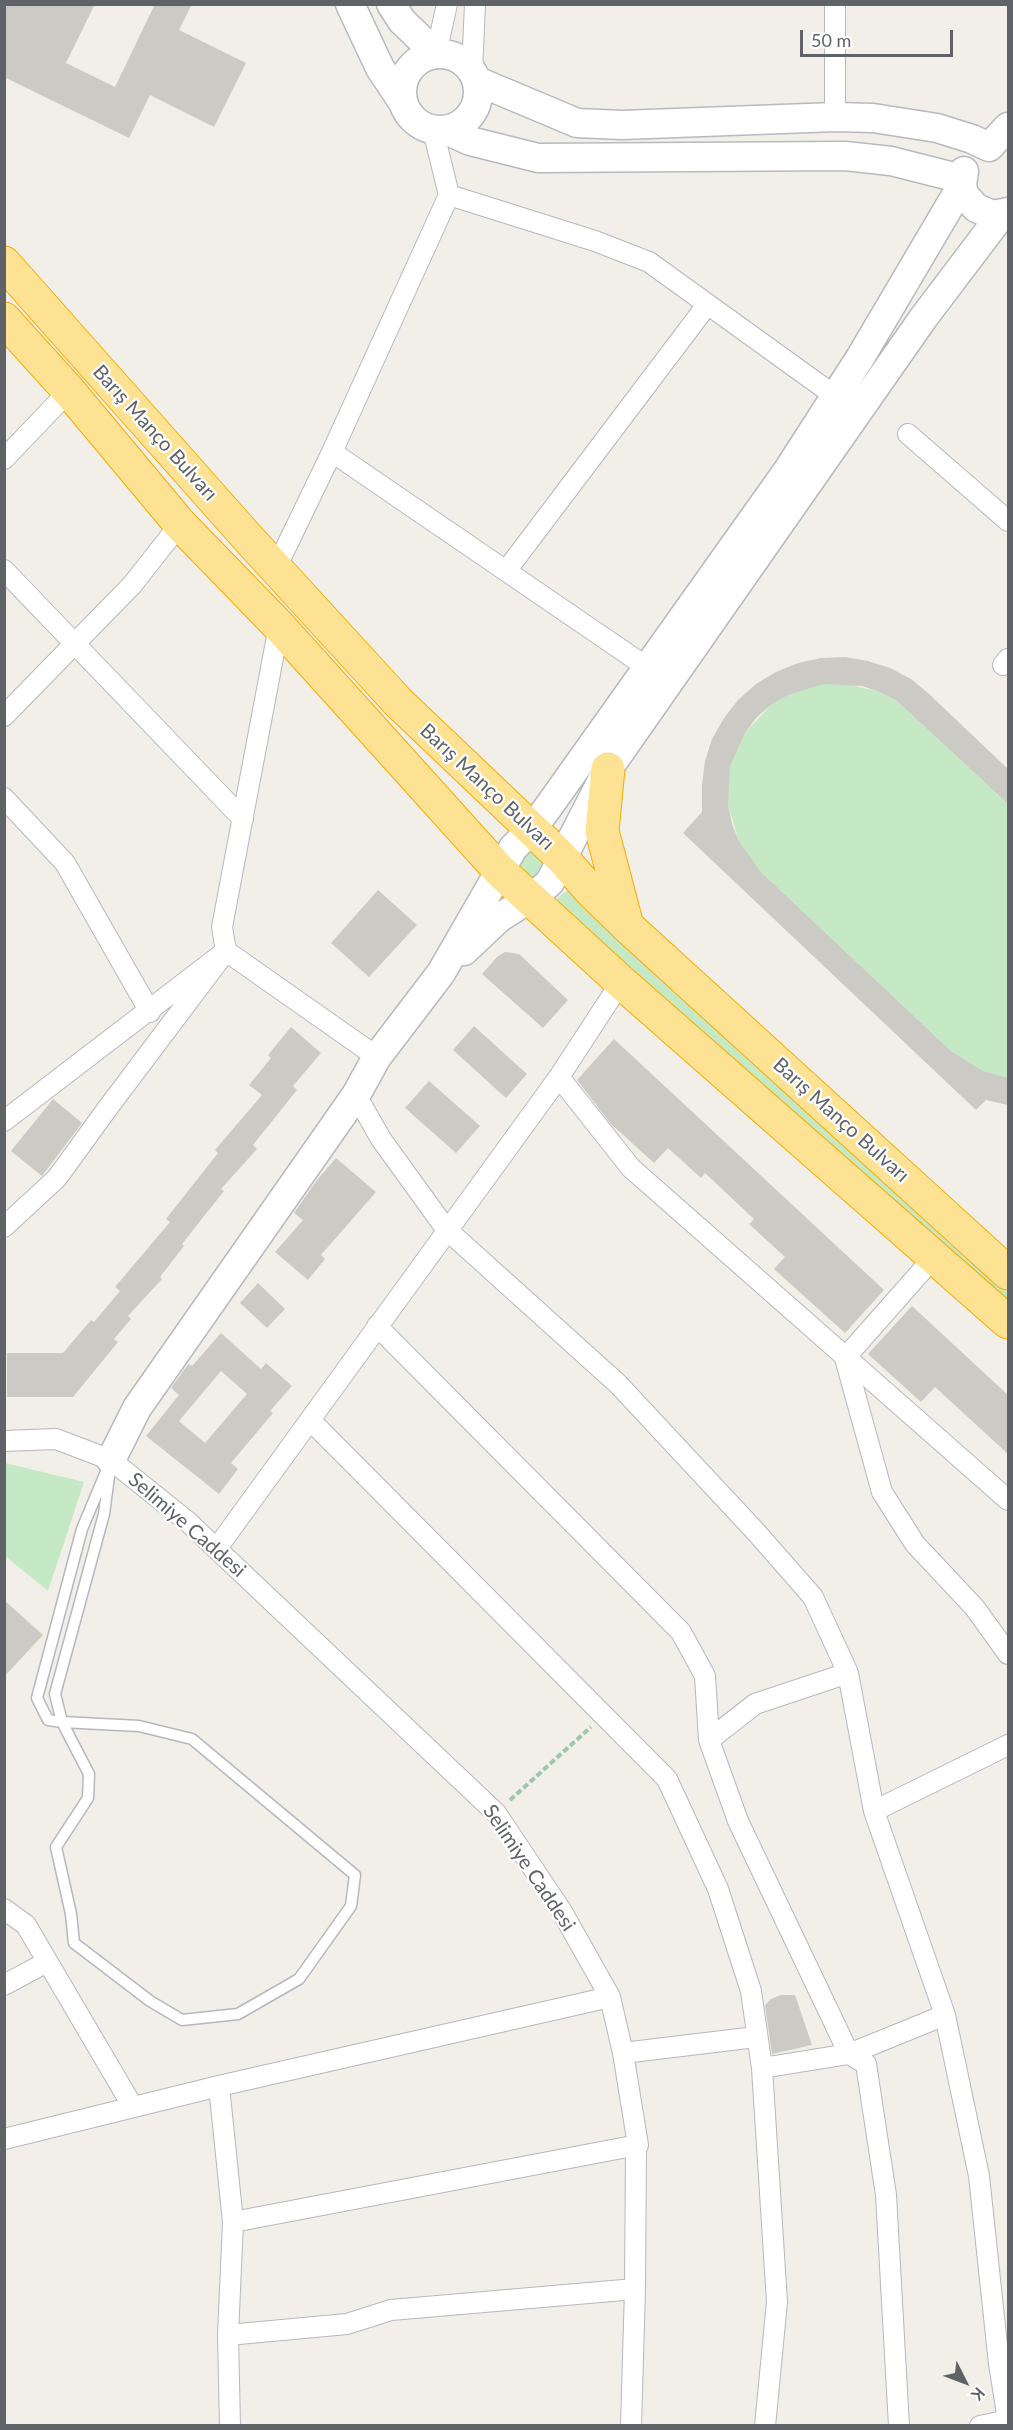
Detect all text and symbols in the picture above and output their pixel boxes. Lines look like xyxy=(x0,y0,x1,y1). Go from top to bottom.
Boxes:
scale bar xyxy=(803,18,956,56)
text: 50 m xyxy=(811,29,851,51)
street label: Barış Manço Bulvarı xyxy=(88,360,222,506)
street label: Barış Manço Bulvarı xyxy=(415,719,559,855)
street label: Barış Manço Bulvarı xyxy=(768,1053,914,1187)
street label: Selimiye Caddesi xyxy=(123,1468,251,1582)
street label: Selimiye Caddesi xyxy=(478,1800,580,1936)
north arrow xyxy=(935,2352,995,2412)
text: K xyxy=(968,2384,989,2405)

